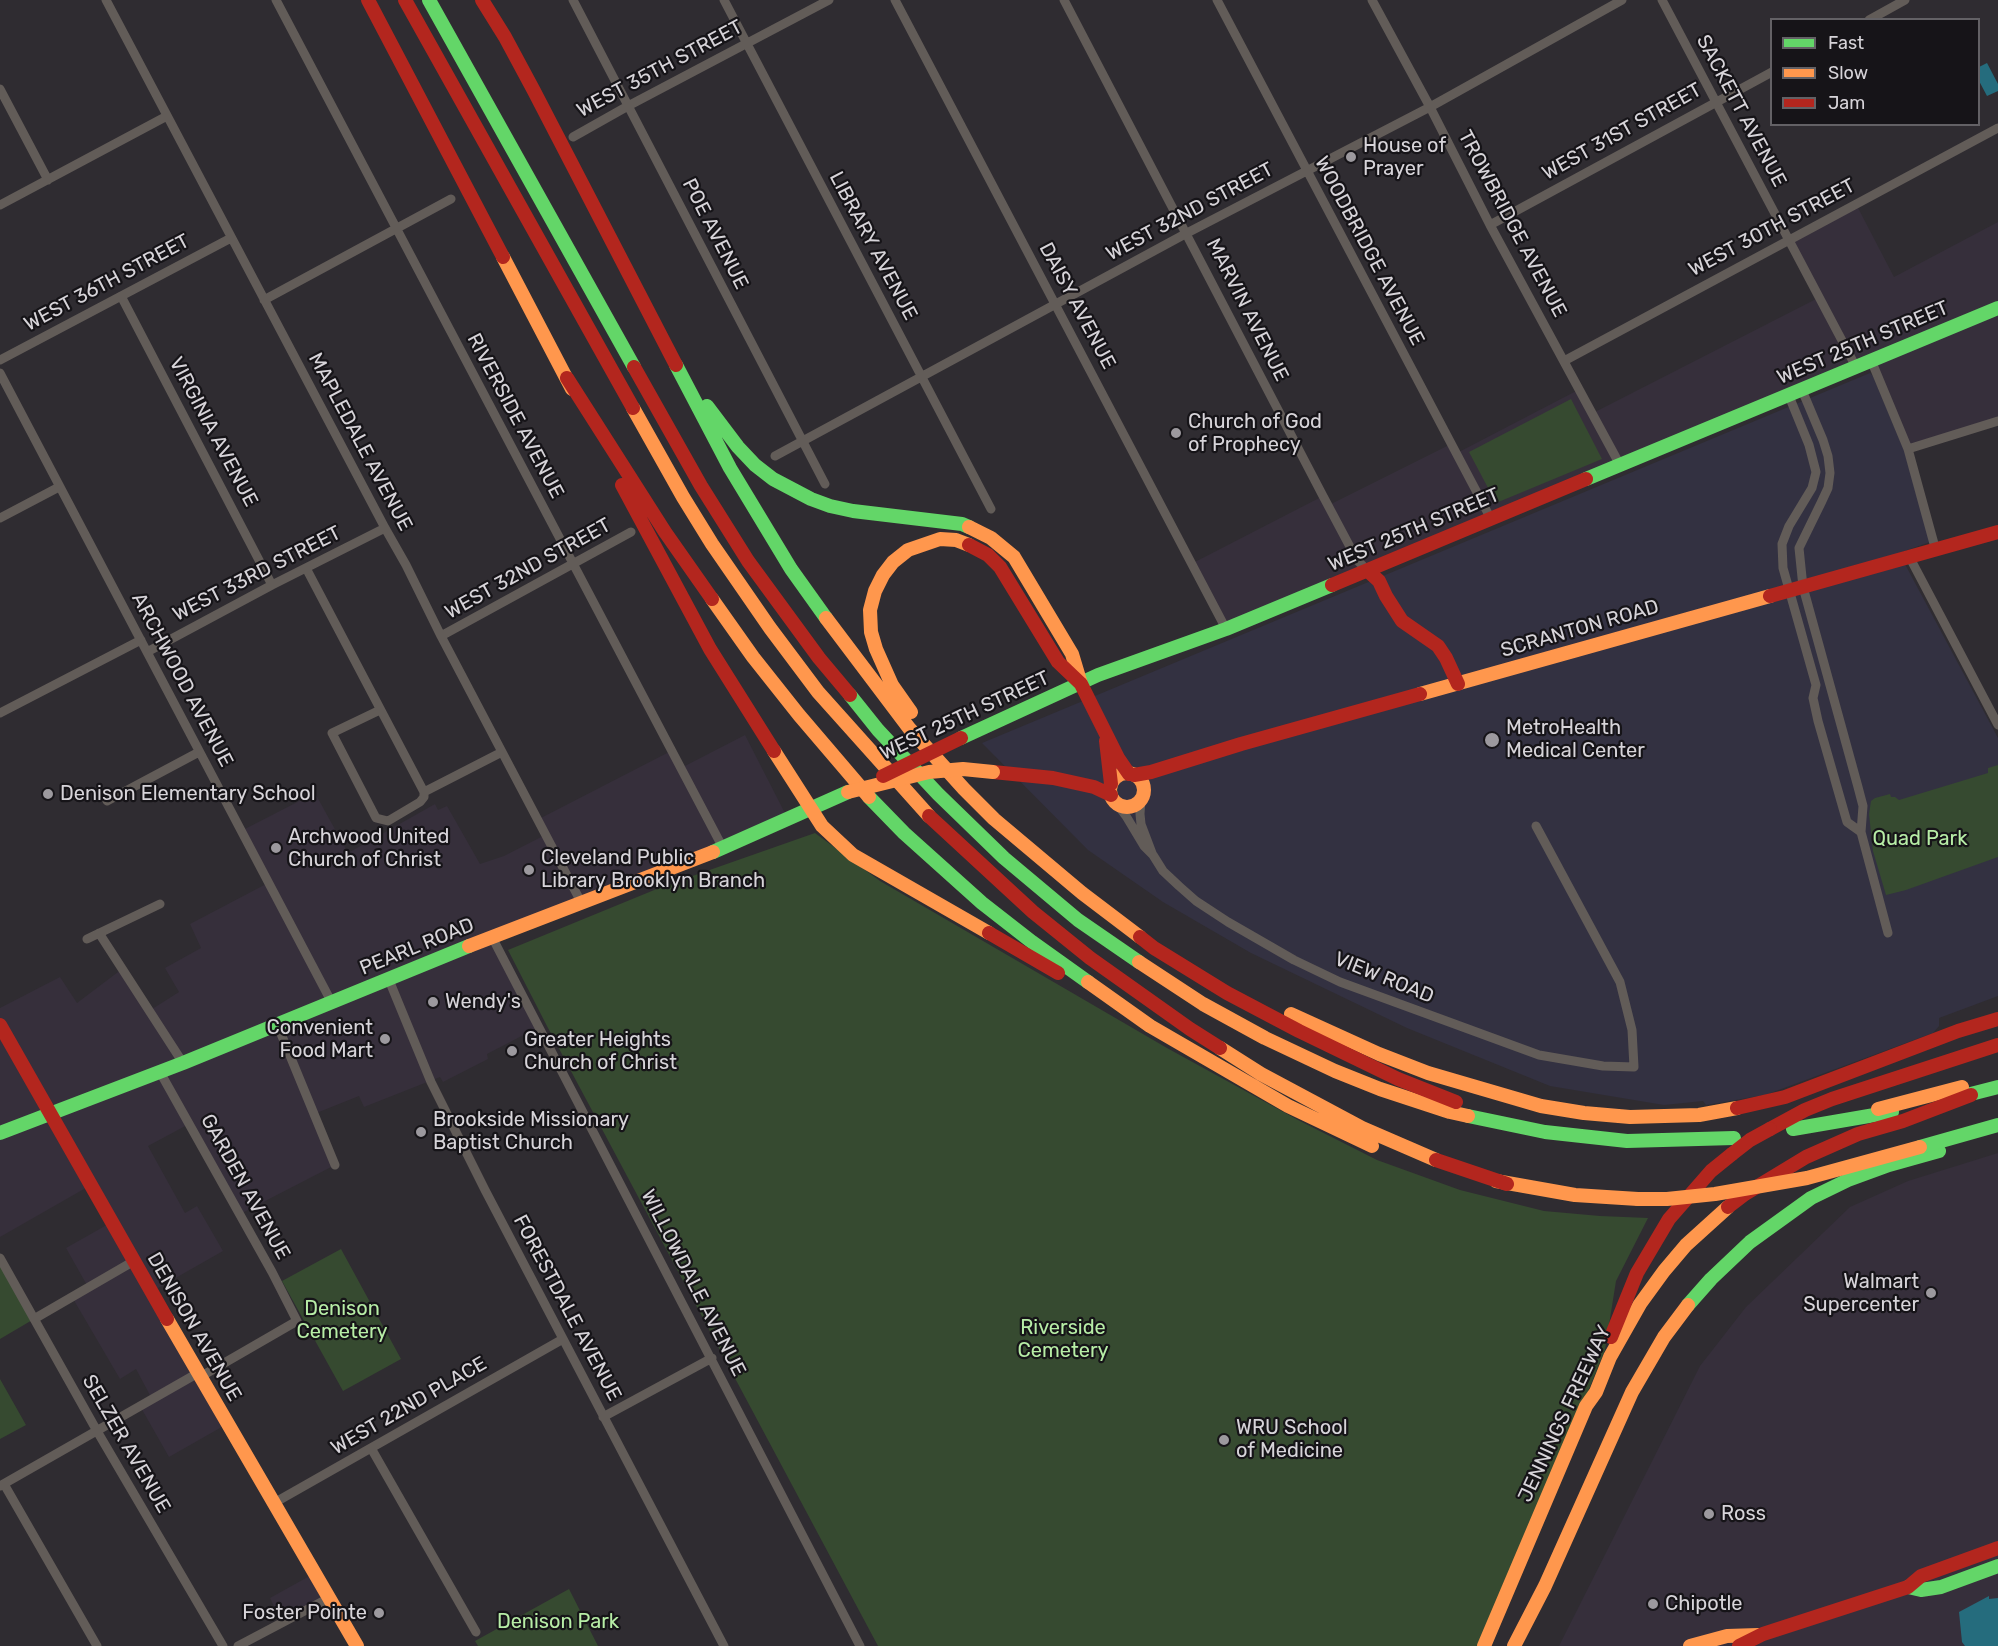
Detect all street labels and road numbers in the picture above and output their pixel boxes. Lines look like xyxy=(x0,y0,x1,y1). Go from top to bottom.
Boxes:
street label: WEST 35TH STREET xyxy=(573,15,747,123)
street label: SACKETT AVENUE xyxy=(1691,31,1791,191)
street label: WEST 31ST STREET xyxy=(1538,78,1706,186)
street label: TROWBRIDGE AVENUE xyxy=(1453,127,1571,321)
street label: WOODBRIDGE AVENUE xyxy=(1309,152,1429,350)
street label: WEST 32ND STREET xyxy=(1102,158,1278,266)
street label: LIBRARY AVENUE xyxy=(824,168,922,324)
street label: WEST 30TH STREET xyxy=(1685,174,1859,282)
street label: POE AVENUE xyxy=(677,175,753,293)
street label: WEST 36TH STREET xyxy=(20,229,194,337)
street label: MARVIN AVENUE xyxy=(1201,235,1293,385)
street label: DAISY AVENUE xyxy=(1034,239,1120,373)
street label: WEST 25TH STREET xyxy=(1774,296,1952,390)
street label: RIVERSIDE AVENUE xyxy=(461,329,569,503)
street label: MAPLEDALE AVENUE xyxy=(303,349,417,535)
street label: VIRGINIA AVENUE xyxy=(163,353,263,511)
street label: WEST 25TH STREET xyxy=(1325,483,1503,577)
street label: WEST 32ND STREET xyxy=(441,513,615,625)
street label: WEST 33RD STREET xyxy=(169,521,345,627)
street label: ARCHWOOD AVENUE xyxy=(126,589,238,771)
street label: SCRANTON ROAD xyxy=(1498,595,1662,663)
street label: WEST 25TH STREET xyxy=(877,666,1053,766)
street label: PEARL ROAD xyxy=(356,913,478,981)
street label: VIEW ROAD xyxy=(1331,947,1437,1009)
street label: GARDEN AVENUE xyxy=(195,1110,295,1264)
street label: WILLOWDALE AVENUE xyxy=(636,1186,750,1380)
street label: FORESTDALE AVENUE xyxy=(508,1211,626,1405)
street label: DENISON AVENUE xyxy=(142,1248,246,1406)
street label: JENNINGS FREEWAY xyxy=(1513,1322,1617,1506)
street label: WEST 22ND PLACE xyxy=(327,1352,491,1460)
street label: SELZER AVENUE xyxy=(77,1371,175,1517)

